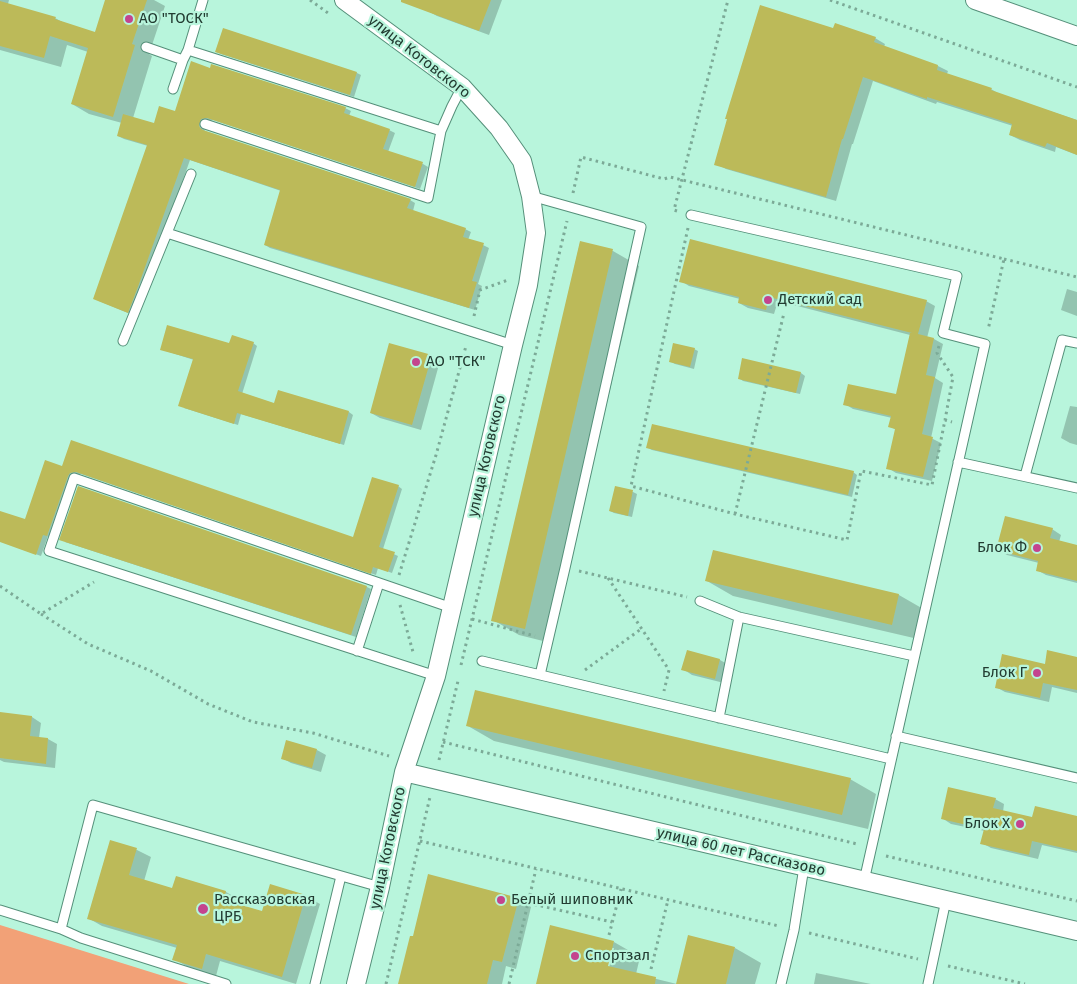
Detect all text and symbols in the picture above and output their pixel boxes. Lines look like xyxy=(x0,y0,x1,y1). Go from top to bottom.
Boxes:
place label: АО "ТОСК" xyxy=(139,10,209,28)
street label: улица Котовского xyxy=(364,12,474,102)
marker: АО "ТОСК" xyxy=(123,13,135,25)
place label: Детский сад xyxy=(778,291,862,309)
marker: Детский сад xyxy=(762,294,774,306)
place label: АО "ТСК" xyxy=(426,353,485,371)
marker: АО "ТСК" xyxy=(410,356,422,368)
street label: улица Котовского xyxy=(464,393,510,519)
place label: Блок Ф xyxy=(977,539,1027,557)
marker: Блок Ф xyxy=(1031,542,1043,554)
place label: Блок Г xyxy=(982,664,1027,682)
marker: Блок Г xyxy=(1031,667,1043,679)
street label: улица Котовского xyxy=(366,785,410,911)
place label: Блок Х xyxy=(964,815,1010,833)
marker: Блок Х xyxy=(1014,818,1026,830)
street label: улица 60 лет Рассказово xyxy=(655,824,827,880)
place label: Рассказовская ЦРБ xyxy=(214,891,316,926)
place label: Белый шиповник xyxy=(511,891,633,909)
marker: Белый шиповник xyxy=(495,894,507,906)
marker: Рассказовская ЦРБ xyxy=(196,902,210,916)
place label: Спортзал xyxy=(585,947,650,965)
marker: Спортзал xyxy=(569,950,581,962)

